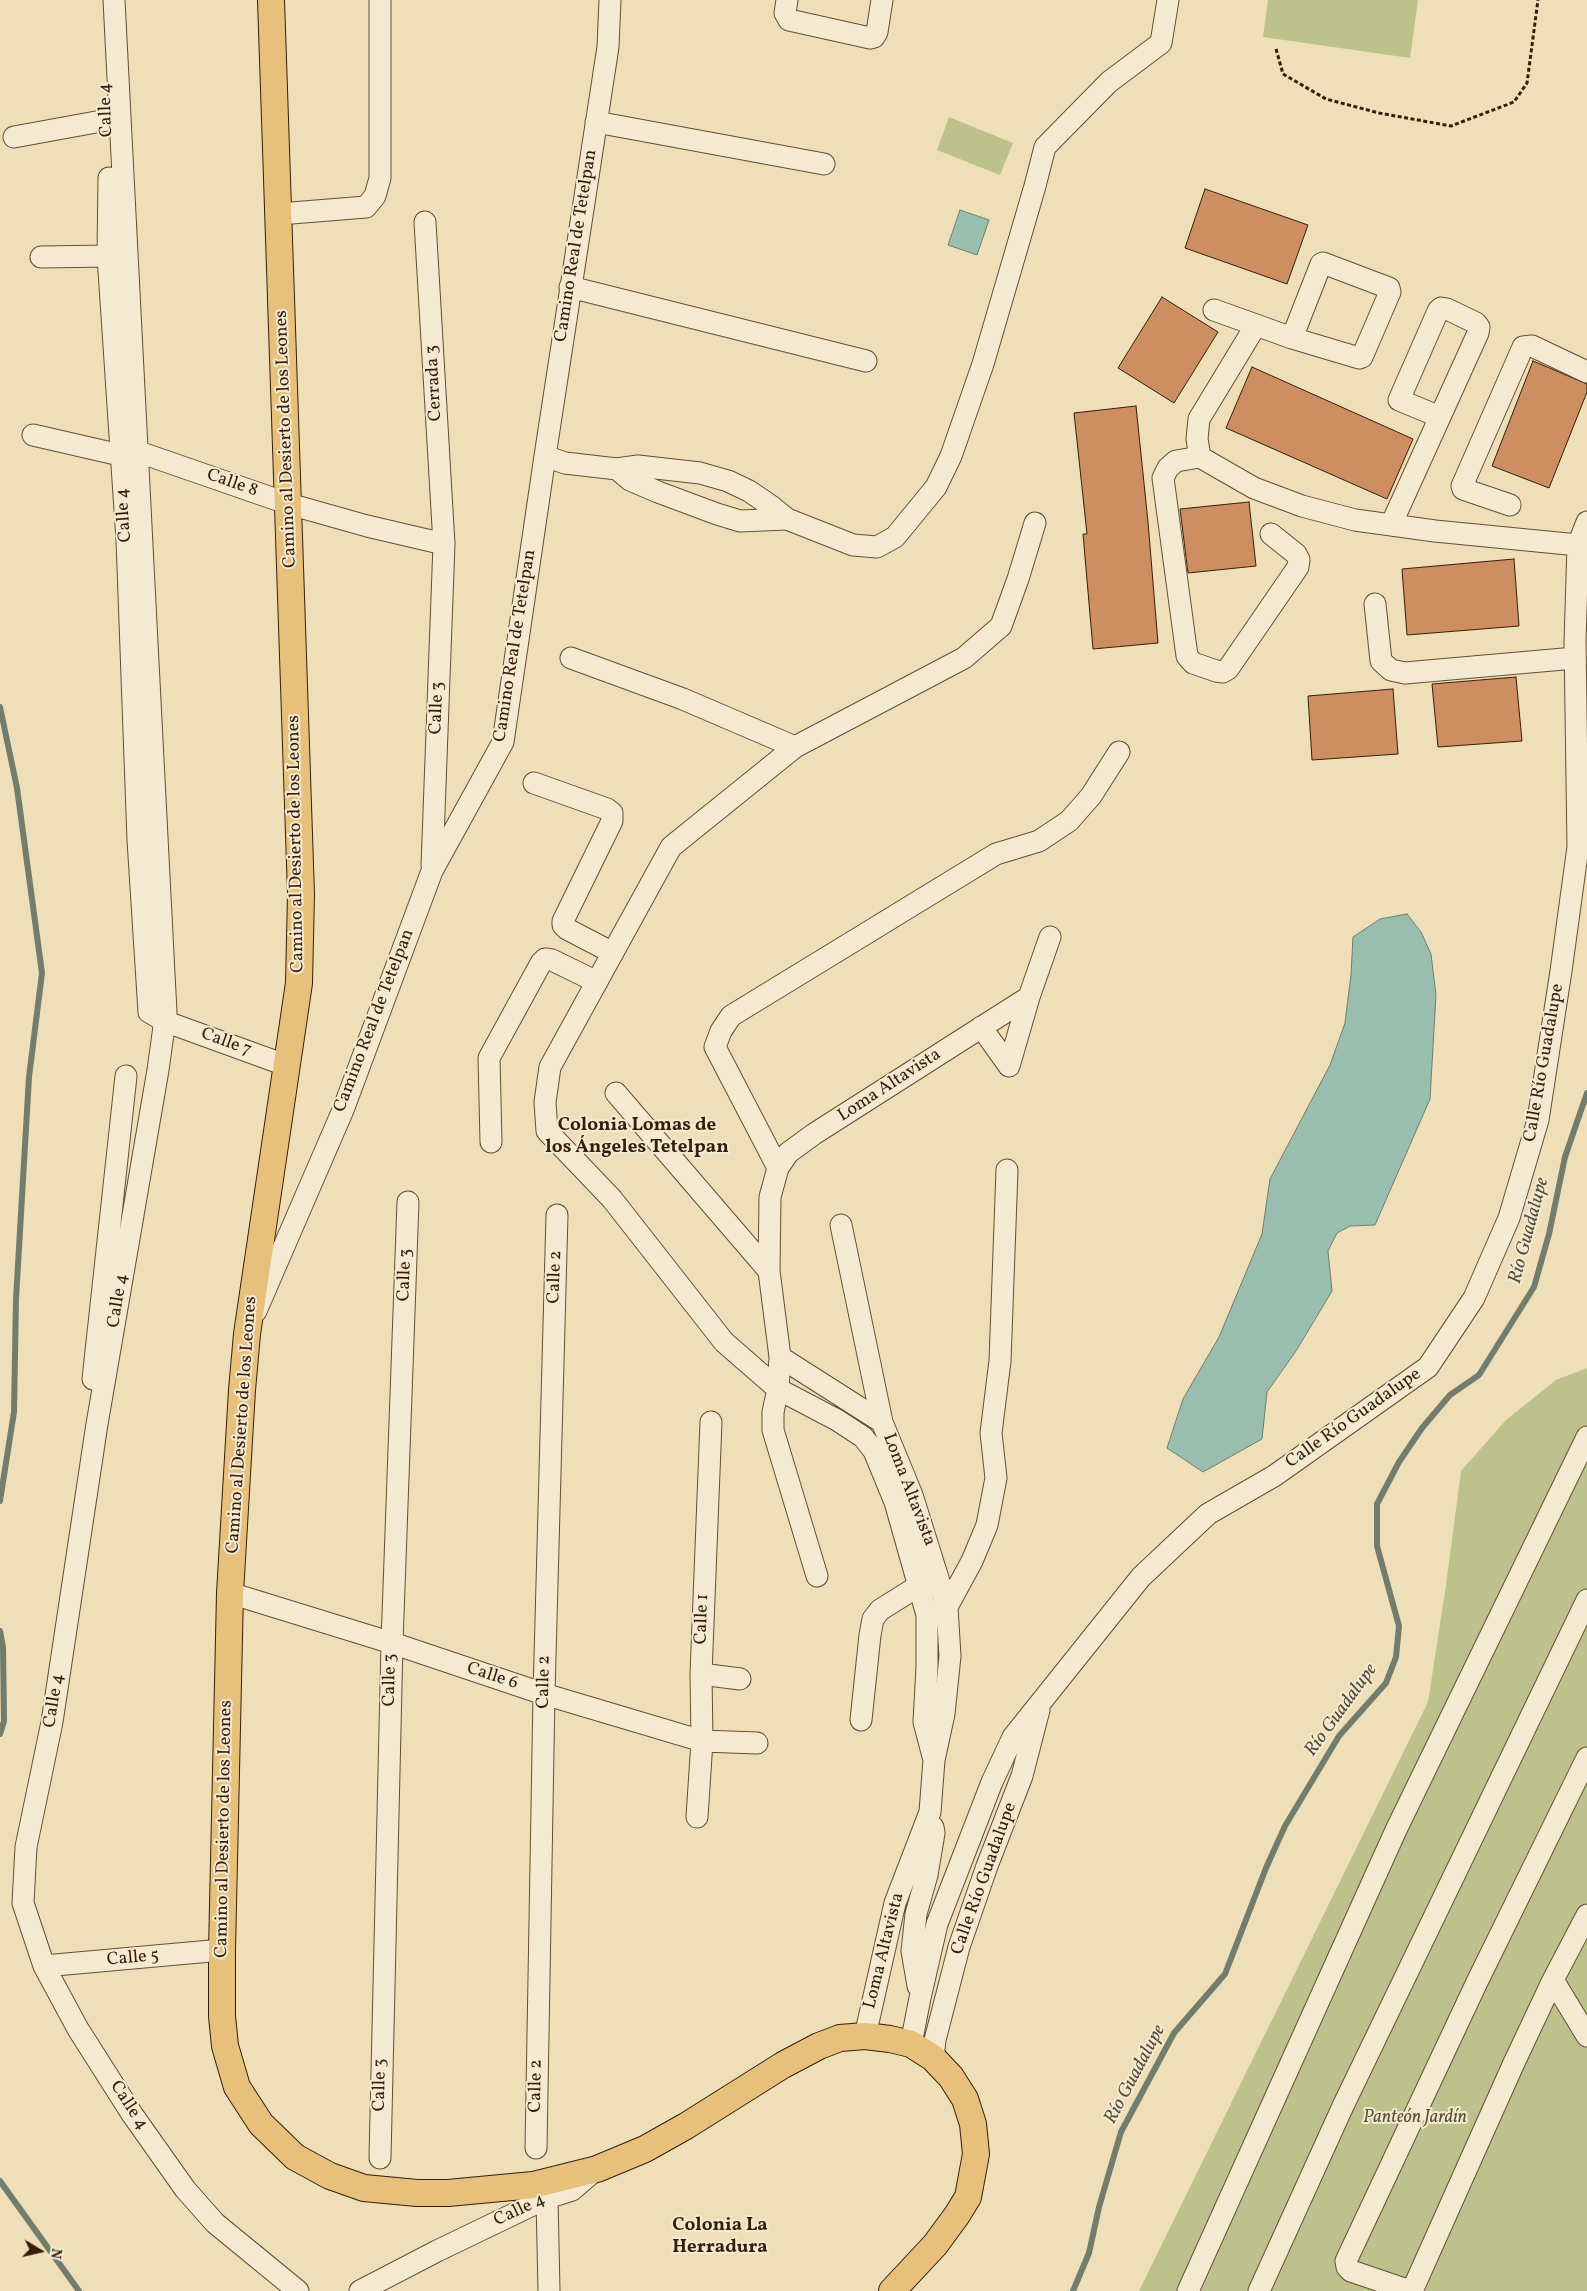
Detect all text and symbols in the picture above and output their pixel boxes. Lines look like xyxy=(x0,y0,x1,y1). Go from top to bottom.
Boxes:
street label: Calle 4 xyxy=(95,82,119,138)
street label: Camino Real de Tetelpan xyxy=(551,148,603,344)
street label: Camino al Desierto de los Leones xyxy=(272,310,302,568)
street label: Cerrada 3 xyxy=(422,344,448,422)
street label: Calle 8 xyxy=(204,465,260,503)
street label: Calle 4 xyxy=(112,487,138,543)
street label: Camino Real de Tetelpan xyxy=(490,548,542,744)
street label: Calle 3 xyxy=(426,681,450,735)
street label: Camino al Desierto de los Leones xyxy=(284,715,310,973)
street label: Camino Real de Tetelpan xyxy=(330,926,420,1116)
street label: Calle Río Guadalupe xyxy=(1520,982,1570,1144)
street label: Calle 7 xyxy=(198,1024,254,1062)
street label: Loma Altavista xyxy=(834,1045,946,1127)
district label: Colonia Lomas de los Ángeles Tetelpan xyxy=(545,1116,729,1160)
water label: Río Guadalupe xyxy=(1505,1175,1555,1287)
street label: Calle 3 xyxy=(394,1248,418,1302)
street label: Calle 2 xyxy=(544,1250,568,1304)
street label: Calle 4 xyxy=(104,1272,134,1330)
street label: Camino al Desierto de los Leones xyxy=(223,1296,263,1554)
street label: Calle Río Guadalupe xyxy=(1282,1364,1426,1474)
street label: Loma Altavista xyxy=(877,1431,939,1549)
street label: Calle 1 xyxy=(691,1593,715,1645)
street label: Calle 3 xyxy=(380,1653,402,1707)
street label: Calle 2 xyxy=(534,1655,556,1709)
street label: Calle 6 xyxy=(464,1659,520,1695)
water label: Río Guadalupe xyxy=(1301,1660,1383,1762)
street label: Calle 4 xyxy=(40,1672,70,1730)
street label: Camino al Desierto de los Leones xyxy=(212,1700,238,1958)
street label: Calle Río Guadalupe xyxy=(947,1800,1023,1958)
street label: Loma Altavista xyxy=(860,1891,910,2011)
street label: Calle 5 xyxy=(106,1946,160,1972)
water label: Río Guadalupe xyxy=(1100,2022,1172,2128)
street label: Calle 3 xyxy=(370,2058,392,2112)
street label: Calle 2 xyxy=(526,2059,548,2113)
street label: Calle 4 xyxy=(104,2077,152,2135)
park label: Panteón Jardín xyxy=(1363,2108,1467,2130)
street label: Calle 4 xyxy=(491,2190,549,2232)
district label: Colonia La Herradura xyxy=(672,2216,768,2260)
north arrow xyxy=(15,2226,65,2276)
text: N xyxy=(45,2247,65,2260)

